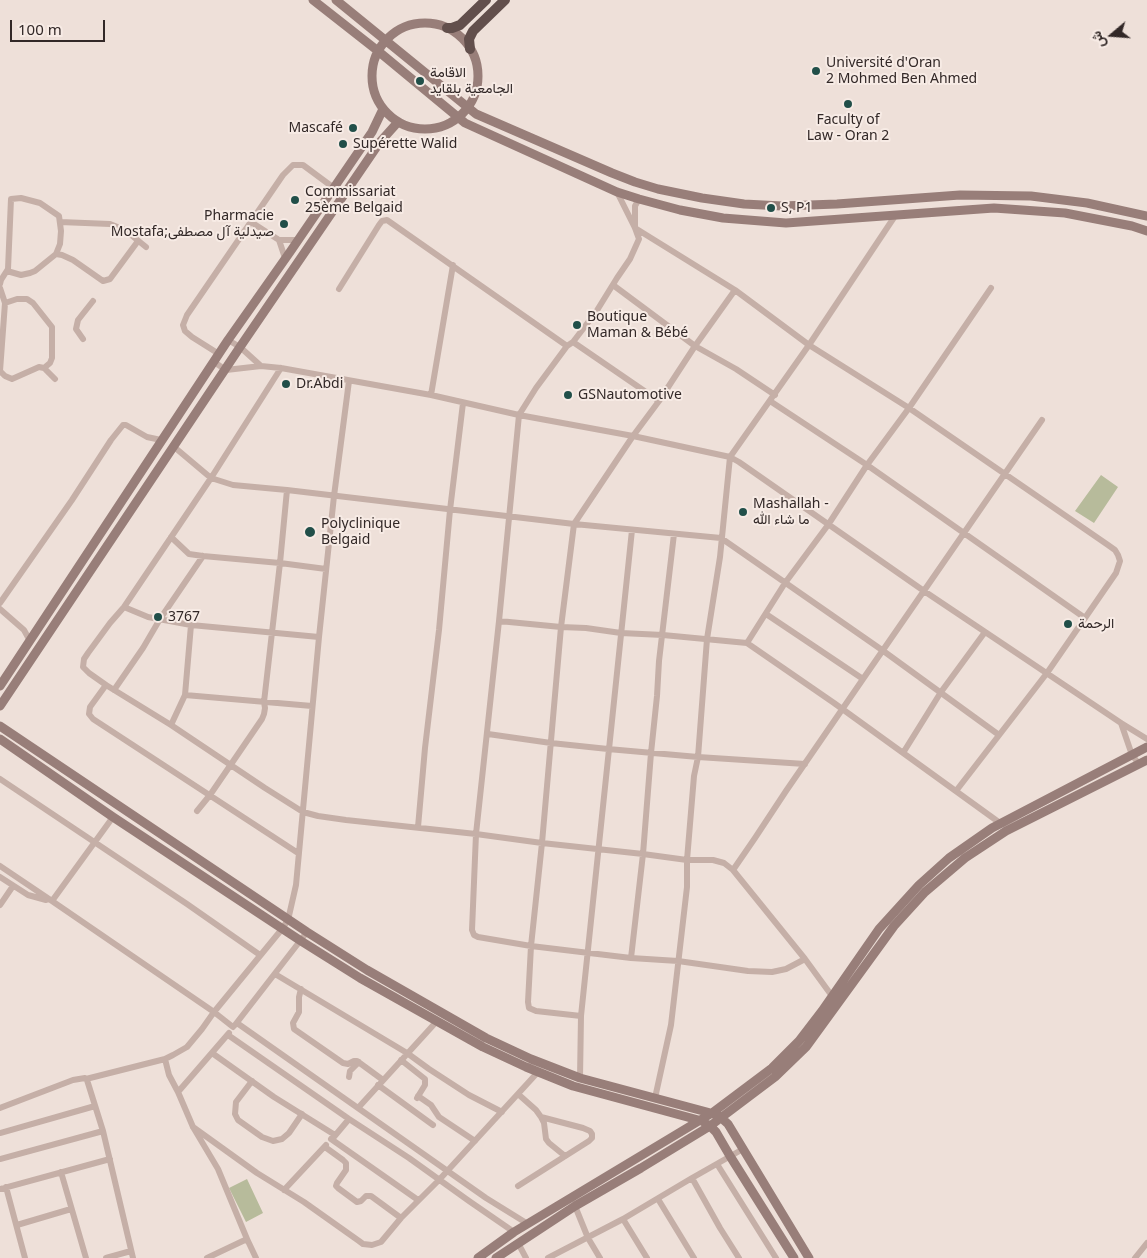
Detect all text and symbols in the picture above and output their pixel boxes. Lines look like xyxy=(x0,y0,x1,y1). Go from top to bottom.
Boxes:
scale bar xyxy=(12,10,108,42)
north arrow xyxy=(1087,10,1137,60)
text: 100 m xyxy=(18,19,62,39)
text: ش xyxy=(1086,29,1109,51)
place label: Université d'Oran 2 Mohmed Ben Ahmed xyxy=(826,55,977,88)
place label: الاقامة الجامعية بلقايد xyxy=(430,65,513,98)
marker: Université d'Oran 2 Mohmed Ben Ahmed xyxy=(810,65,822,77)
marker: الاقامة الجامعية بلقايد xyxy=(414,75,426,87)
marker: Faculty of Law - Oran 2 xyxy=(842,98,854,110)
place label: Faculty of Law - Oran 2 xyxy=(807,112,889,144)
place label: Mascafé xyxy=(288,120,343,136)
marker: Mascafé xyxy=(347,122,359,134)
place label: Supérette Walid xyxy=(353,136,457,152)
marker: Supérette Walid xyxy=(337,138,349,150)
place label: Commissariat 25ème Belgaid xyxy=(305,184,403,216)
marker: Commissariat 25ème Belgaid xyxy=(289,194,301,206)
place label: S, P1 xyxy=(781,200,813,216)
marker: S, P1 xyxy=(765,202,777,214)
place label: Pharmacie Mostafa;صيدلية آل مصطفى xyxy=(111,208,274,240)
marker: Pharmacie Mostafa;صيدلية آل مصطفى xyxy=(278,218,290,230)
place label: Boutique Maman & Bébé xyxy=(587,309,688,342)
marker: Boutique Maman & Bébé xyxy=(571,319,583,331)
place label: Dr.Abdi xyxy=(296,376,343,392)
marker: Dr.Abdi xyxy=(280,378,292,390)
place label: GSNautomotive xyxy=(578,387,682,403)
marker: GSNautomotive xyxy=(562,389,574,401)
place label: Mashallah - ما شاء الله xyxy=(753,496,829,528)
marker: Mashallah - ما شاء الله xyxy=(737,506,749,518)
place label: Polyclinique Belgaid xyxy=(321,516,400,548)
marker: Polyclinique Belgaid xyxy=(303,525,317,539)
place label: 3767 xyxy=(168,609,200,625)
marker: 3767 xyxy=(152,611,164,623)
place label: الرحمة xyxy=(1078,616,1114,632)
marker: الرحمة xyxy=(1062,618,1074,630)

